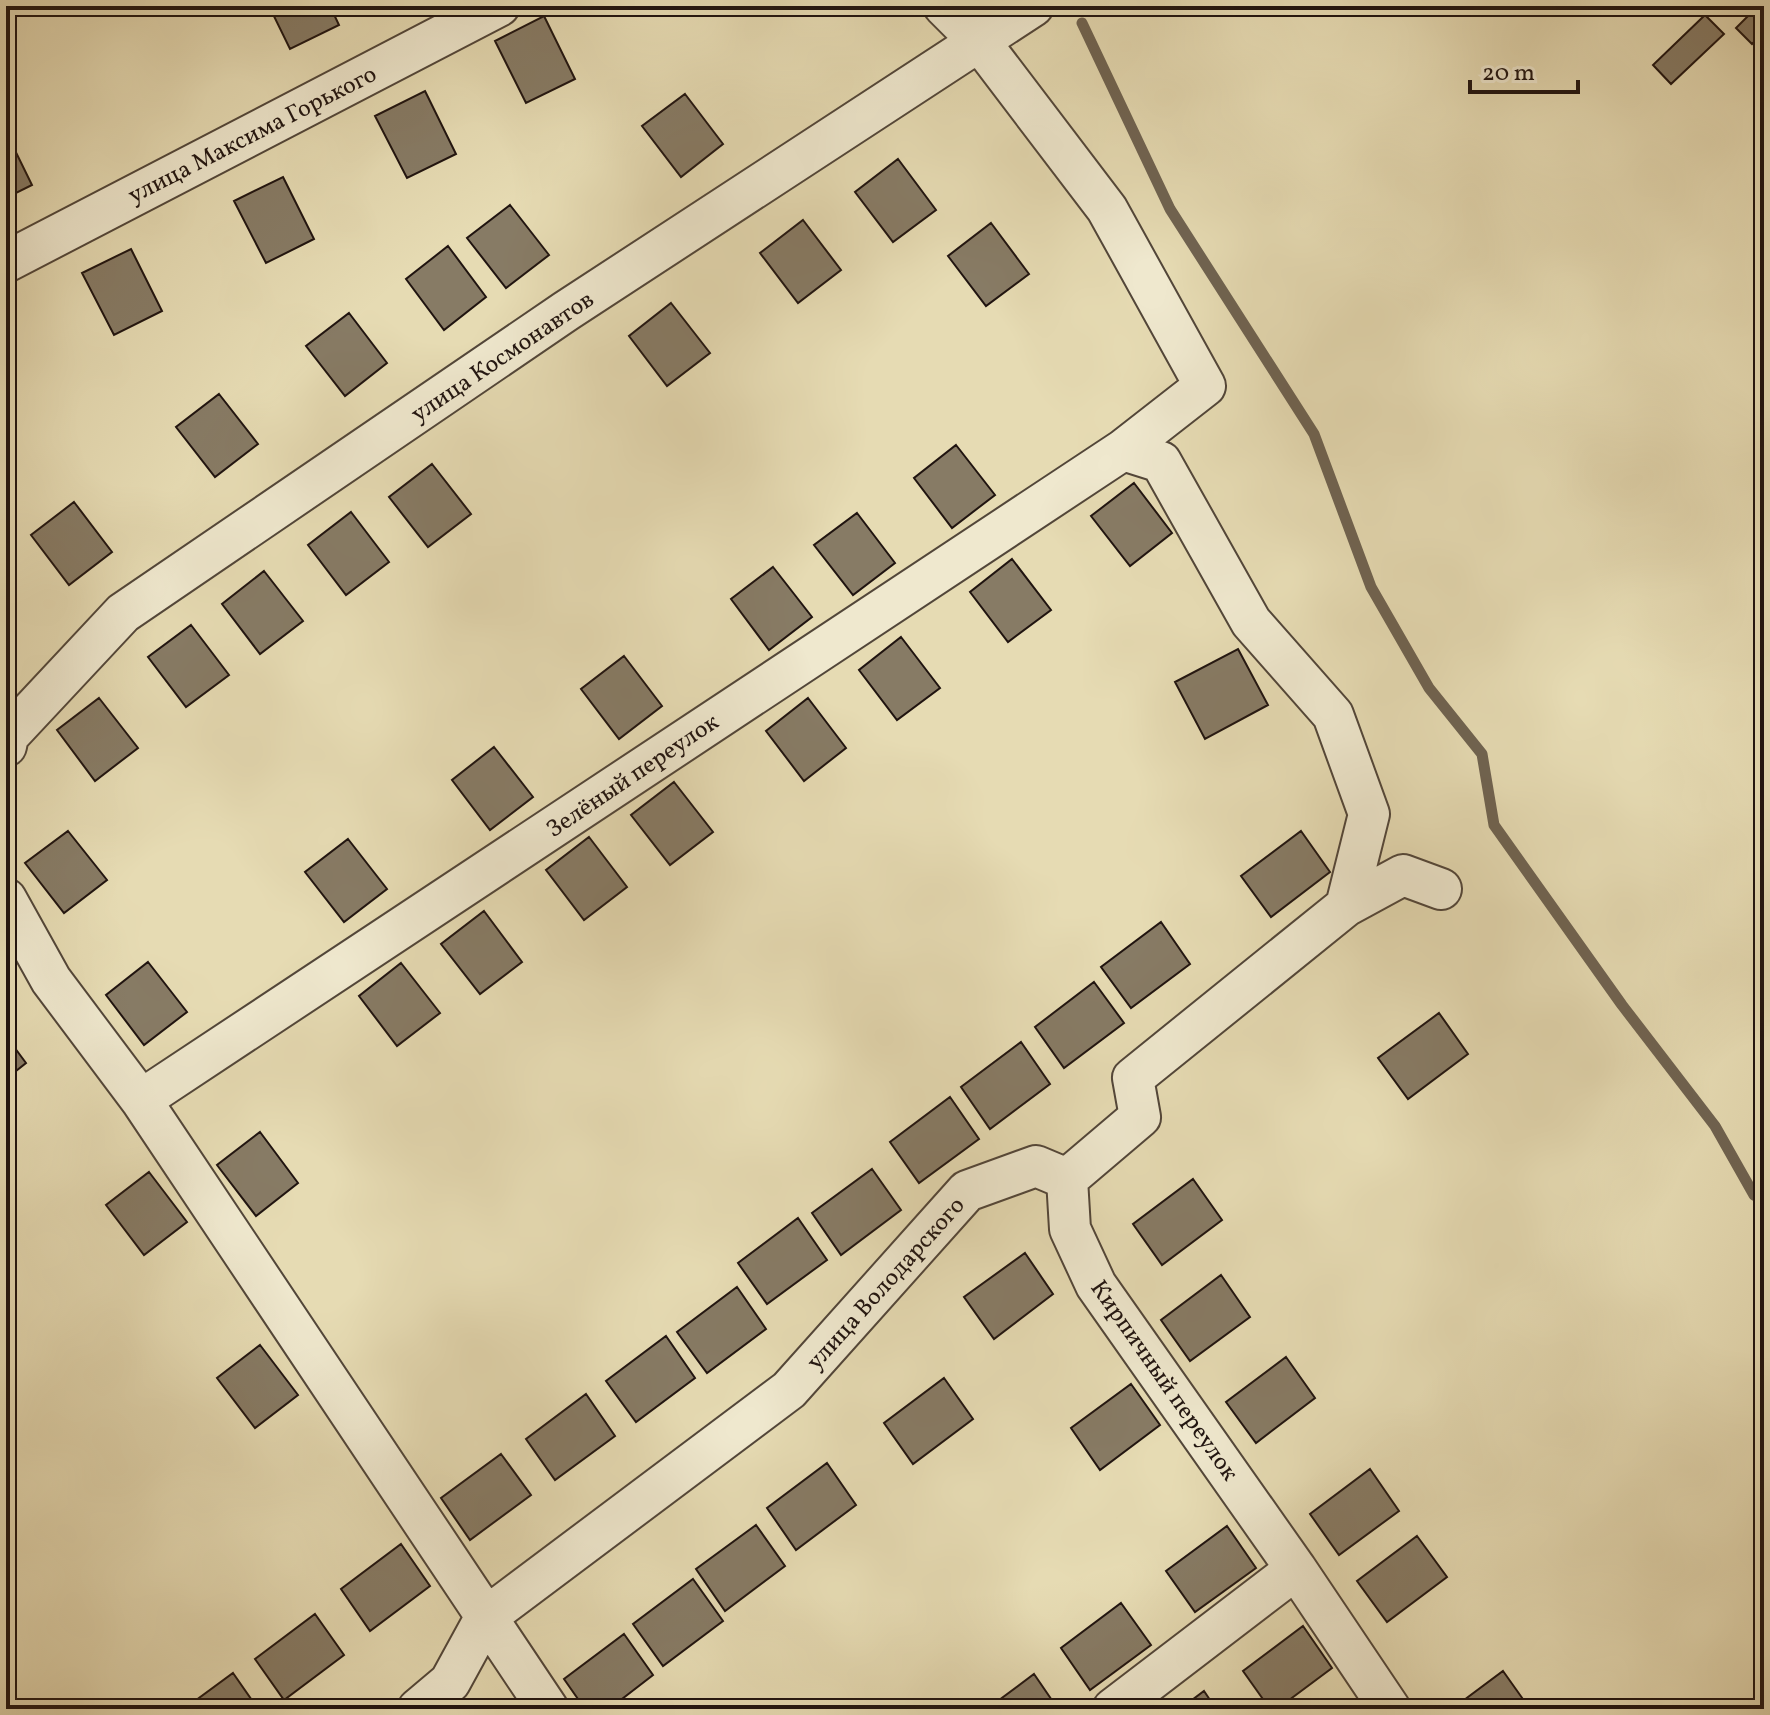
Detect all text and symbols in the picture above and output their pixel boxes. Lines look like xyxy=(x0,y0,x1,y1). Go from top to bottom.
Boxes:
scale bar xyxy=(1470,44,1578,94)
text: 20 m xyxy=(1482,57,1535,91)
street label: улица Максима Горького xyxy=(123,58,383,213)
street label: улица Космонавтов xyxy=(405,284,602,432)
street label: Зелёный переулок xyxy=(540,706,726,847)
street label: улица Володарского xyxy=(799,1190,974,1378)
street label: Кирпичный переулок xyxy=(1081,1274,1246,1489)

